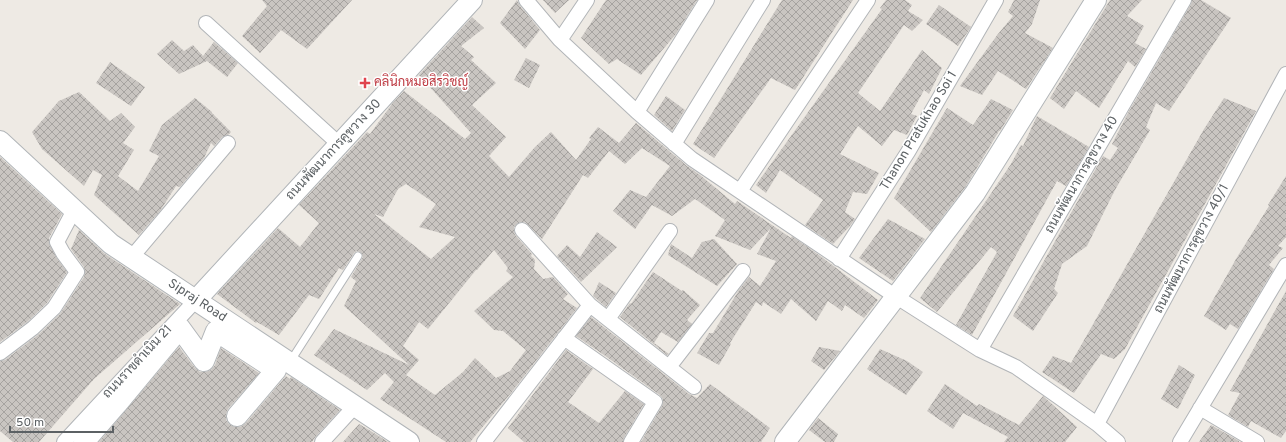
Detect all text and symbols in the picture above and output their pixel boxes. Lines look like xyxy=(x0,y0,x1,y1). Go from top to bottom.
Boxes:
street label: Thanon Pratukhao Soi 1 xyxy=(877,68,961,194)
place label: คลินิกหมอสิรวิชญ์ xyxy=(374,72,468,91)
marker: คลินิกหมอสิรวิชญ์ xyxy=(359,77,371,89)
street label: ถนนพัฒนาการคูขวาง 30 xyxy=(282,95,385,204)
street label: ถนนพัฒนาการคูขวาง 40 xyxy=(1041,113,1122,237)
street label: ถนนพัฒนาการคูขวาง 40/1 xyxy=(1150,181,1233,316)
street label: Sipraj Road xyxy=(165,276,229,326)
street label: ถนนราขดำเนิน 21 xyxy=(98,320,176,402)
scale bar xyxy=(10,408,113,434)
text: 50 m xyxy=(16,415,44,431)

